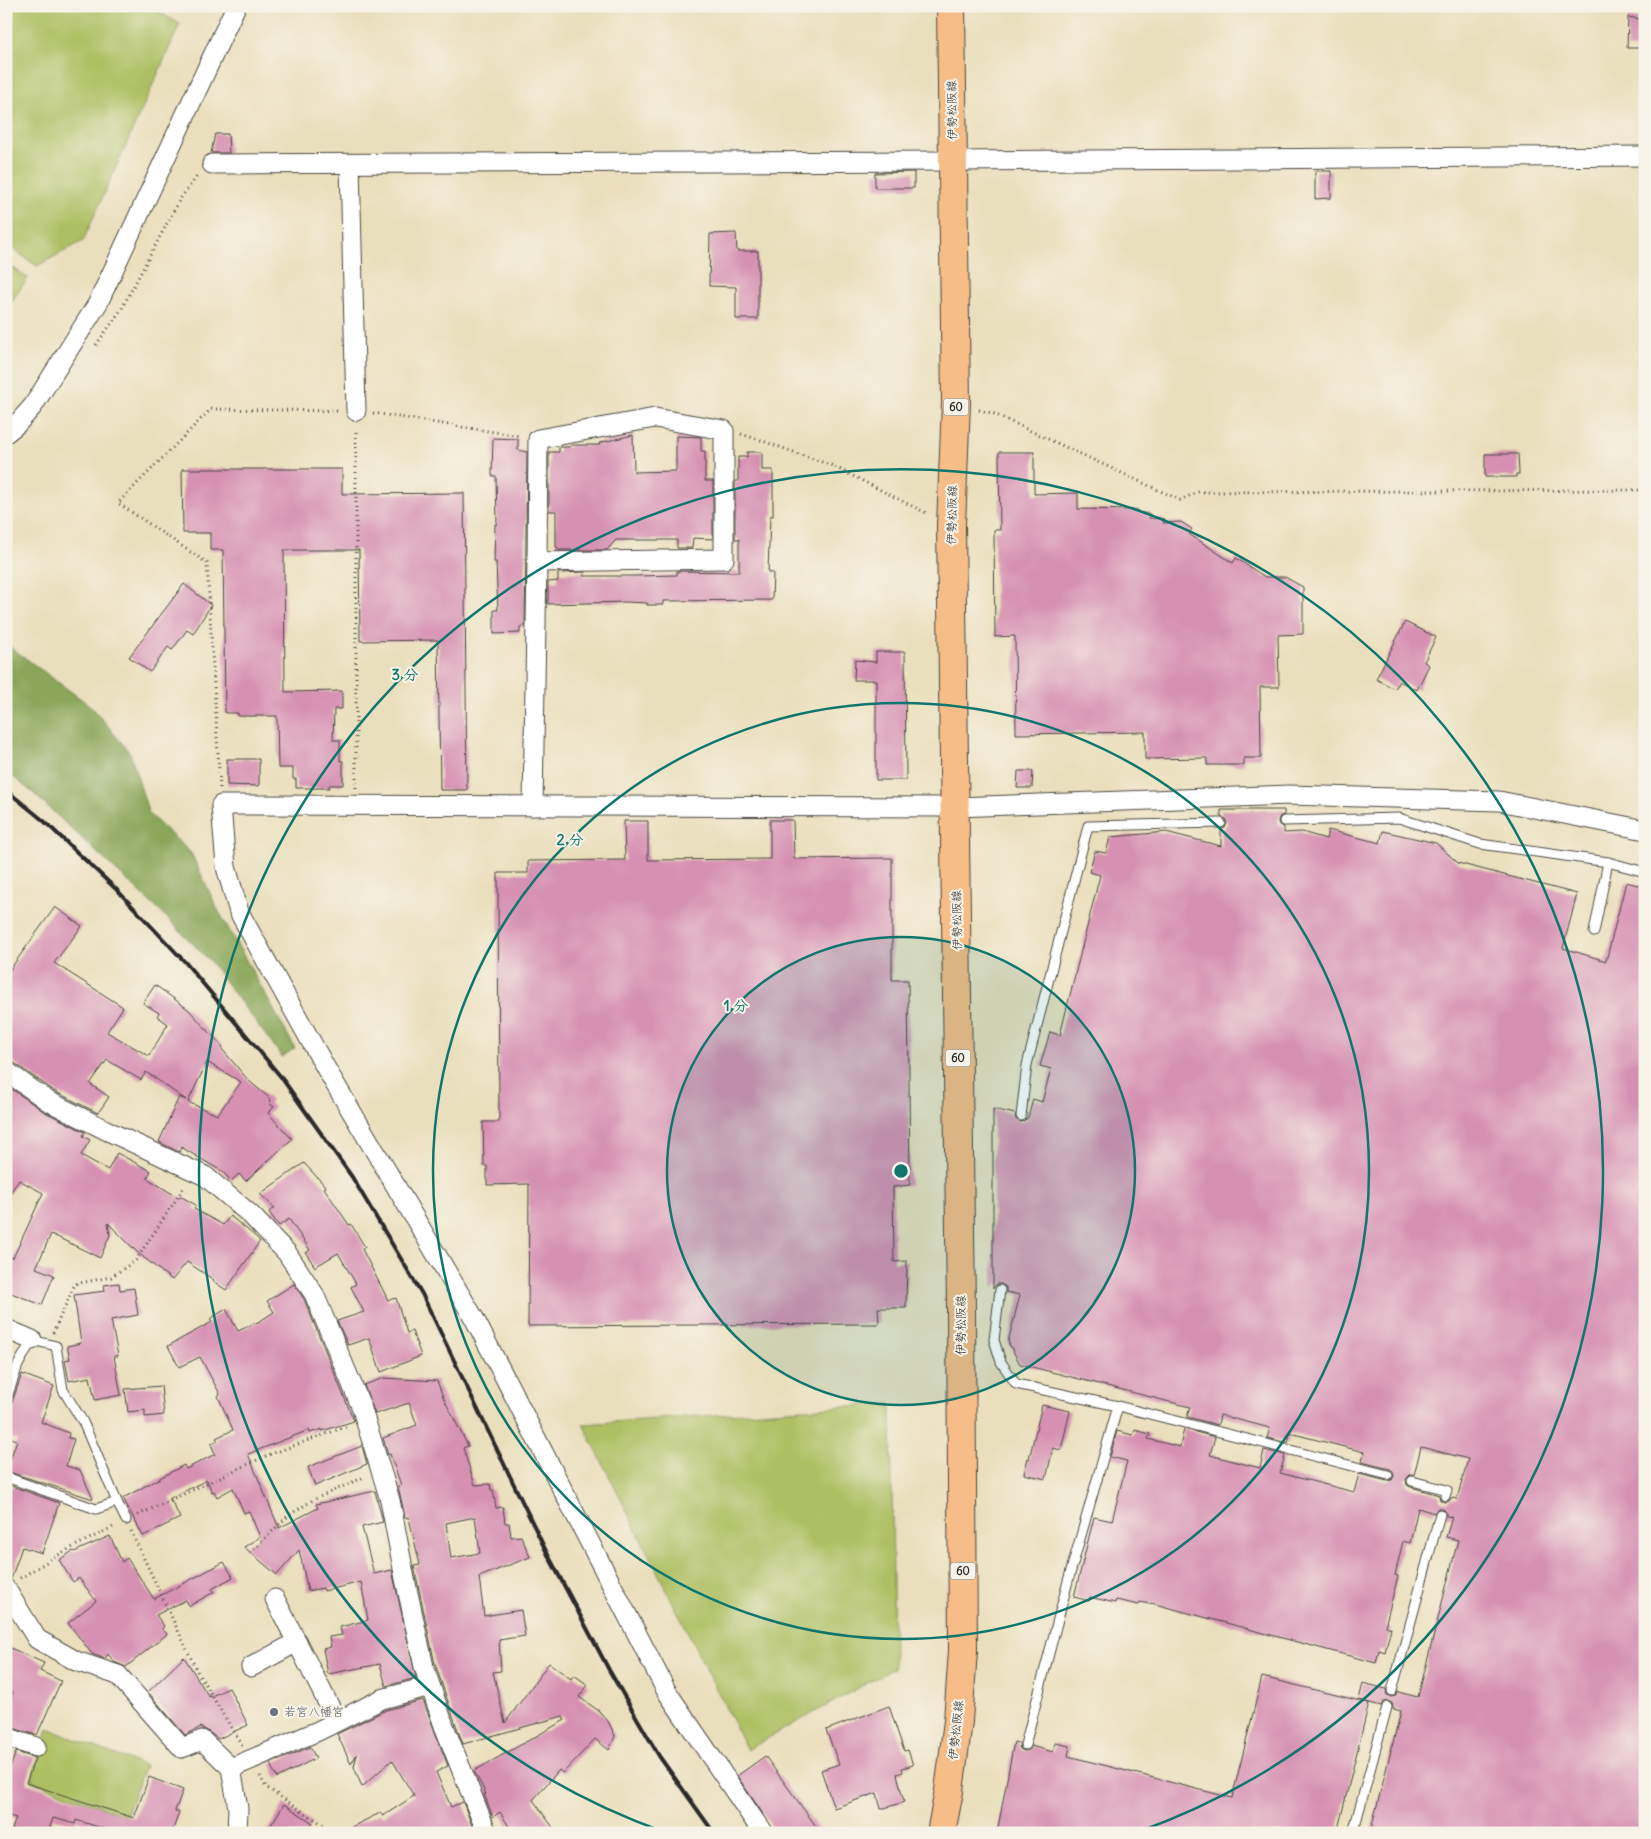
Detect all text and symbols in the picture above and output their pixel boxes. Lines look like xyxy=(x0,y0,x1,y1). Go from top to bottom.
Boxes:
street label: 伊勢松阪線 xyxy=(943,80,960,140)
road number: 60 xyxy=(944,398,968,416)
street label: 伊勢松阪線 xyxy=(943,485,960,545)
text: 3 分 xyxy=(391,665,419,684)
text: 2 分 xyxy=(557,830,583,849)
street label: 伊勢松阪線 xyxy=(948,890,965,950)
text: 1 分 xyxy=(724,996,748,1015)
road number: 60 xyxy=(946,1050,970,1066)
centre of rings xyxy=(892,1162,910,1180)
street label: 伊勢松阪線 xyxy=(953,1295,968,1355)
road number: 60 xyxy=(950,1562,976,1580)
street label: 伊勢松阪線 xyxy=(945,1699,966,1761)
place label: 若宮八幡宮 xyxy=(284,1704,344,1719)
marker: 若宮八幡宮 xyxy=(268,1706,280,1718)

